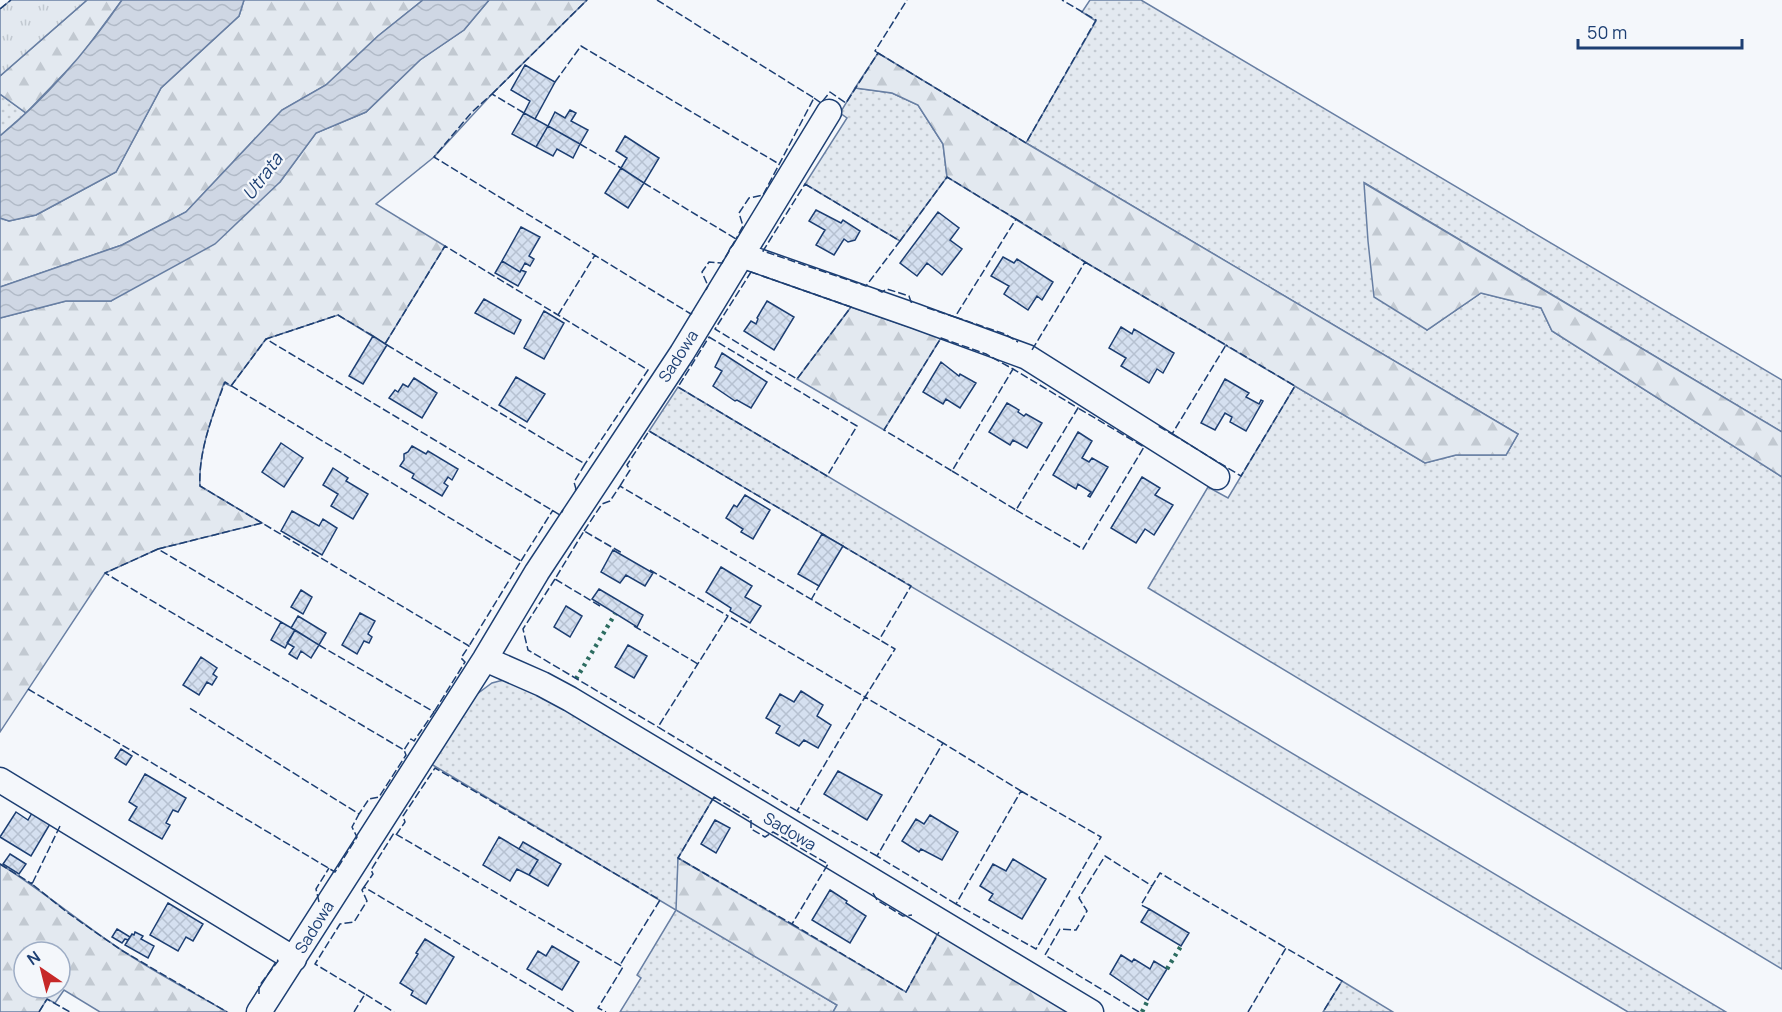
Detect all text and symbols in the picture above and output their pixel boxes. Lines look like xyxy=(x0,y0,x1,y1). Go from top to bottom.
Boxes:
scale bar xyxy=(1578,12,1742,50)
text: 50 m xyxy=(1587,20,1627,44)
water label: Utrata xyxy=(236,147,288,204)
street label: Sadowa xyxy=(653,326,703,386)
street label: Sadowa xyxy=(759,807,821,855)
street label: Sadowa xyxy=(289,897,339,957)
north arrow xyxy=(12,940,72,1000)
text: N xyxy=(22,945,44,970)

